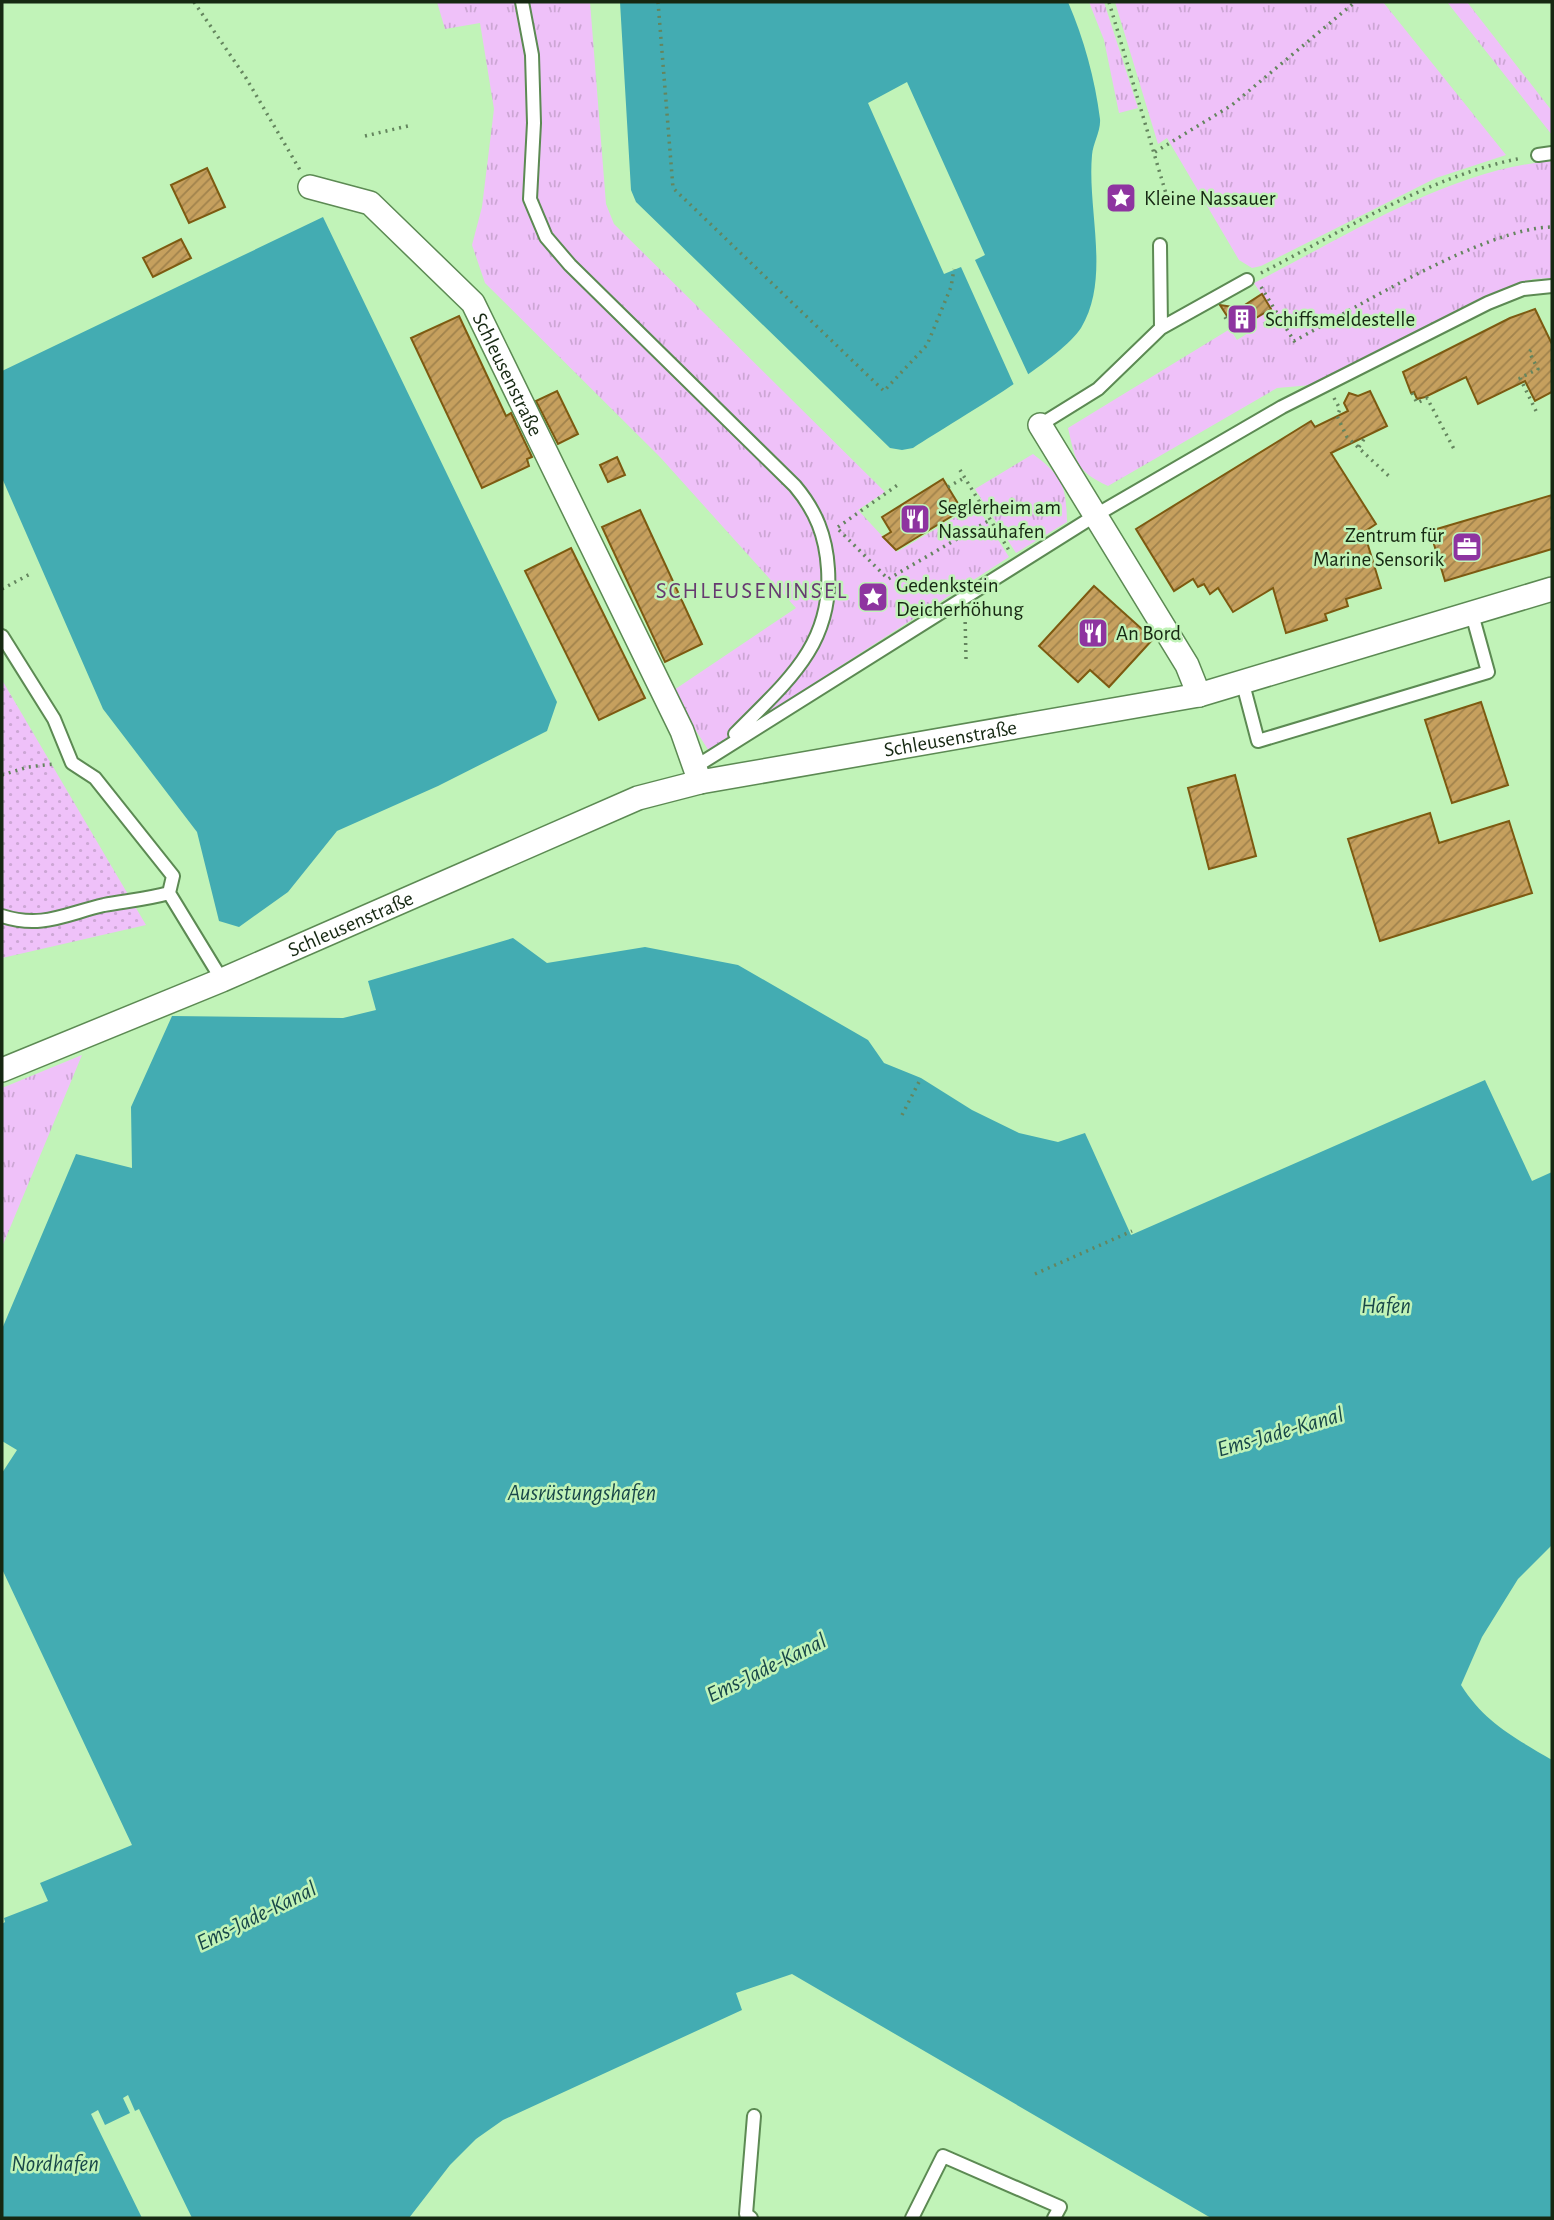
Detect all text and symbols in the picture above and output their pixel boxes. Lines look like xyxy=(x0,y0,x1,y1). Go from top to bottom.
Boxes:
place icon: Kleine Nassauer xyxy=(1104,181,1138,215)
place label: Kleine Nassauer xyxy=(1144,188,1276,209)
building icon: Schiffsmeldestelle xyxy=(1225,302,1259,336)
street label: Schleusenstraße xyxy=(468,309,546,440)
place label: Schiffsmeldestelle xyxy=(1265,309,1415,330)
place label: Seglerheim am Nassauhafen xyxy=(938,497,1061,542)
restaurant icon: Seglerheim am Nassauhafen xyxy=(898,502,932,536)
place label: Zentrum für Marine Sensorik xyxy=(1313,525,1444,570)
office icon: Zentrum für Marine Sensorik xyxy=(1450,530,1484,564)
place label: Gedenkstein Deicherhöhung xyxy=(896,575,1024,620)
district label: SCHLEUSENINSEL xyxy=(656,580,848,603)
place icon: Gedenkstein Deicherhöhung xyxy=(856,580,890,614)
restaurant icon: An Bord xyxy=(1076,616,1110,650)
place label: An Bord xyxy=(1116,623,1181,644)
street label: Schleusenstraße xyxy=(882,717,1019,761)
street label: Schleusenstraße xyxy=(285,888,417,961)
water label: Hafen xyxy=(1361,1295,1411,1318)
water label: Ems-Jade-Kanal xyxy=(1215,1403,1347,1461)
water label: Ausrüstungshafen xyxy=(507,1482,656,1505)
water label: Ems-Jade-Kanal xyxy=(703,1629,831,1707)
water label: Ems-Jade-Kanal xyxy=(193,1877,321,1955)
water label: Nordhafen xyxy=(11,2153,99,2176)

